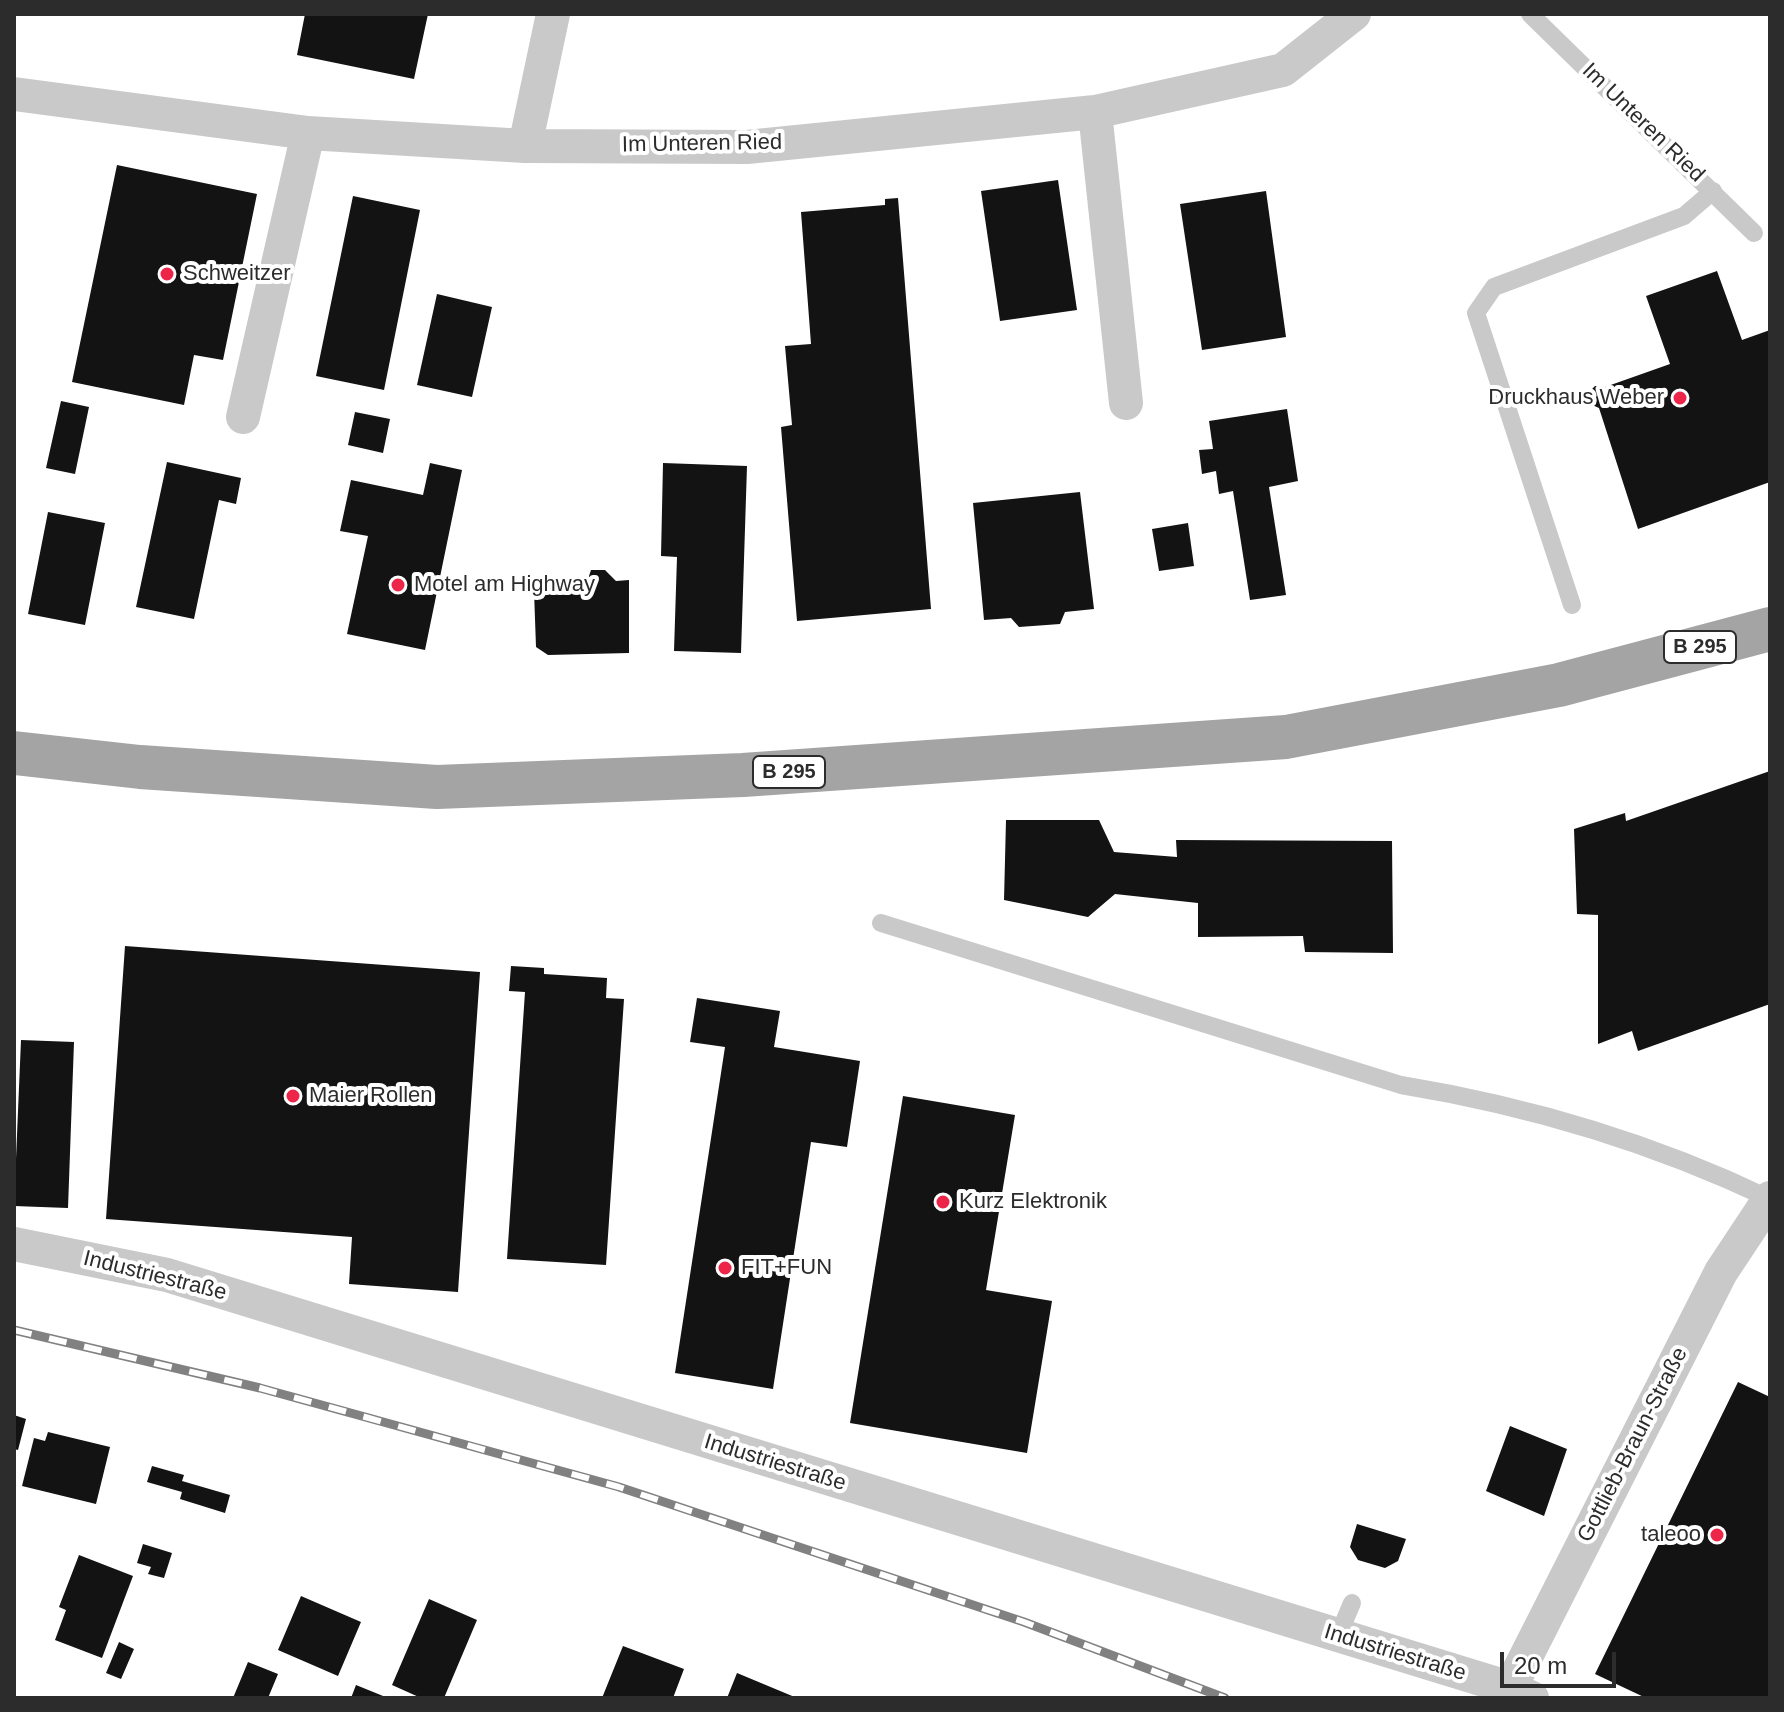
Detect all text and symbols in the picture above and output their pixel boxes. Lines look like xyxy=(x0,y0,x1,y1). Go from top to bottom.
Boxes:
street label: Im Unteren Ried xyxy=(1576,58,1710,188)
street label: Im Unteren Ried xyxy=(622,129,782,159)
place label: Schweitzer xyxy=(183,261,291,287)
marker: Schweitzer xyxy=(158,265,176,283)
place label: Druckhaus Weber xyxy=(1488,385,1664,411)
marker: Druckhaus Weber xyxy=(1671,389,1689,407)
place label: Motel am Highway xyxy=(414,572,595,598)
marker: Motel am Highway xyxy=(389,576,407,594)
road number: B 295 xyxy=(1664,631,1736,663)
road number: B 295 xyxy=(753,756,825,788)
place label: Maier Rollen xyxy=(309,1083,432,1109)
marker: Maier Rollen xyxy=(284,1087,302,1105)
place label: Kurz Elektronik xyxy=(959,1189,1107,1215)
marker: Kurz Elektronik xyxy=(934,1193,952,1211)
street label: Industriestraße xyxy=(81,1245,229,1307)
place label: FIT+FUN xyxy=(741,1255,832,1281)
marker: FIT+FUN xyxy=(716,1259,734,1277)
street label: Gottlieb-Braun-Straße xyxy=(1572,1343,1694,1547)
street label: Industriestraße xyxy=(701,1429,849,1497)
place label: taleoo xyxy=(1641,1522,1701,1548)
marker: taleoo xyxy=(1708,1526,1726,1544)
street label: Industriestraße xyxy=(1321,1619,1469,1687)
scale bar xyxy=(1504,1636,1620,1686)
text: 20 m xyxy=(1514,1652,1567,1679)

